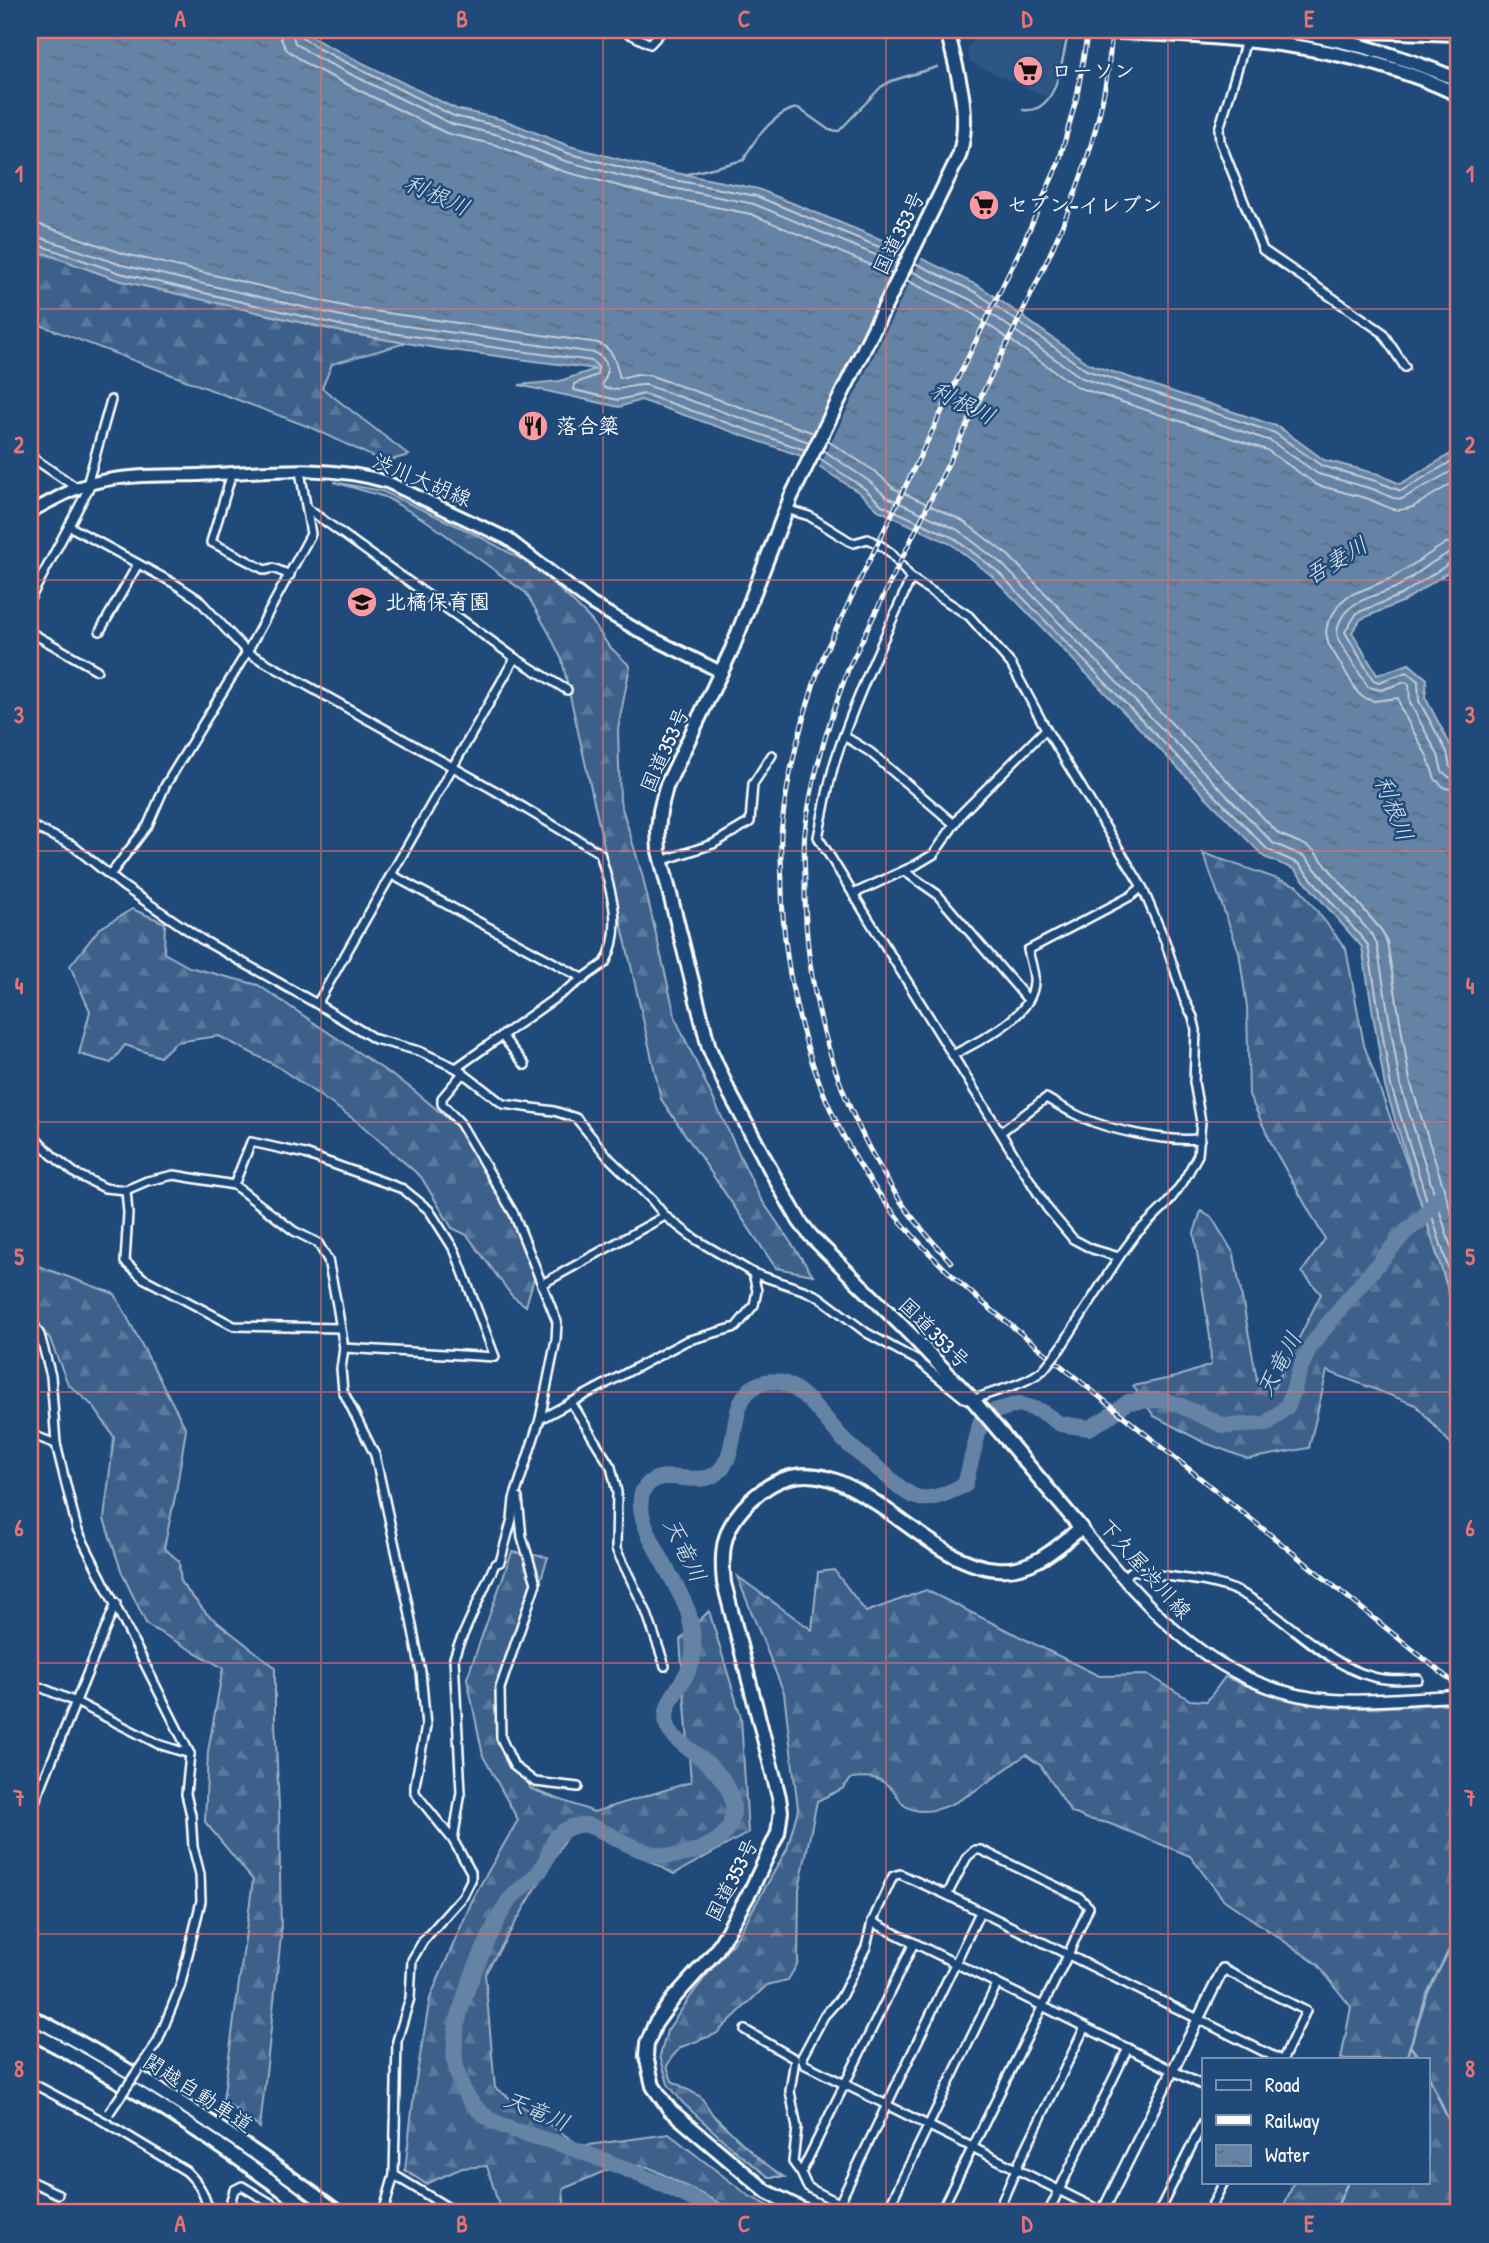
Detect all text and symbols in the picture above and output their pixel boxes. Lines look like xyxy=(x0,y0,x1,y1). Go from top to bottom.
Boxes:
text: A xyxy=(174,3,186,34)
text: B xyxy=(456,3,468,34)
text: C xyxy=(738,3,750,34)
text: D xyxy=(1022,3,1034,34)
text: E xyxy=(1304,3,1315,34)
supermarket icon: ローソン xyxy=(1011,54,1045,88)
place label: ローソン xyxy=(1051,56,1135,85)
text: 1 xyxy=(15,158,23,189)
text: 1 xyxy=(1466,158,1474,189)
water label: 利根川 xyxy=(399,166,475,223)
street label: 国道353号 xyxy=(866,186,931,280)
supermarket icon: セブン-イレブン xyxy=(967,188,1001,222)
place label: セブン-イレブン xyxy=(1007,190,1162,219)
water label: 利根川 xyxy=(925,373,1001,432)
restaurant icon: 落合簗 xyxy=(516,409,550,443)
place label: 落合簗 xyxy=(556,411,619,440)
text: 2 xyxy=(14,429,25,460)
text: 2 xyxy=(1465,429,1476,460)
street label: 渋川大胡線 xyxy=(368,446,476,513)
water label: 吾妻川 xyxy=(1298,529,1373,591)
school or university icon: 北橘保育園 xyxy=(345,585,379,619)
place label: 北橘保育園 xyxy=(385,587,490,616)
text: 3 xyxy=(14,699,24,730)
text: 3 xyxy=(1465,699,1475,730)
street label: 国道353号 xyxy=(633,702,696,797)
water label: 利根川 xyxy=(1368,770,1421,846)
text: 4 xyxy=(15,970,24,1001)
text: 4 xyxy=(1466,970,1475,1001)
text: 5 xyxy=(14,1241,24,1272)
text: 5 xyxy=(1465,1241,1475,1272)
street label: 国道353号 xyxy=(892,1290,977,1375)
water label: 天竜川 xyxy=(1249,1326,1308,1402)
text: 6 xyxy=(14,1512,24,1543)
water label: 天竜川 xyxy=(656,1512,715,1588)
street label: 下久屋渋川線 xyxy=(1092,1512,1198,1625)
text: 6 xyxy=(1465,1512,1475,1543)
text: 7 xyxy=(12,1782,25,1813)
text: 7 xyxy=(1463,1782,1476,1813)
street label: 国道353号 xyxy=(698,1833,765,1927)
street label: 関越自動車道 xyxy=(138,2046,259,2139)
text: 8 xyxy=(14,2053,24,2084)
text: 8 xyxy=(1465,2053,1475,2084)
legend xyxy=(1202,2058,1430,2184)
text: Road xyxy=(1265,2070,1299,2099)
water label: 天竜川 xyxy=(499,2083,575,2138)
text: Railway xyxy=(1265,2106,1320,2135)
text: Water xyxy=(1265,2140,1310,2169)
text: A xyxy=(174,2208,186,2239)
text: B xyxy=(456,2208,468,2239)
text: C xyxy=(738,2208,750,2239)
text: D xyxy=(1022,2208,1034,2239)
text: E xyxy=(1304,2208,1315,2239)

